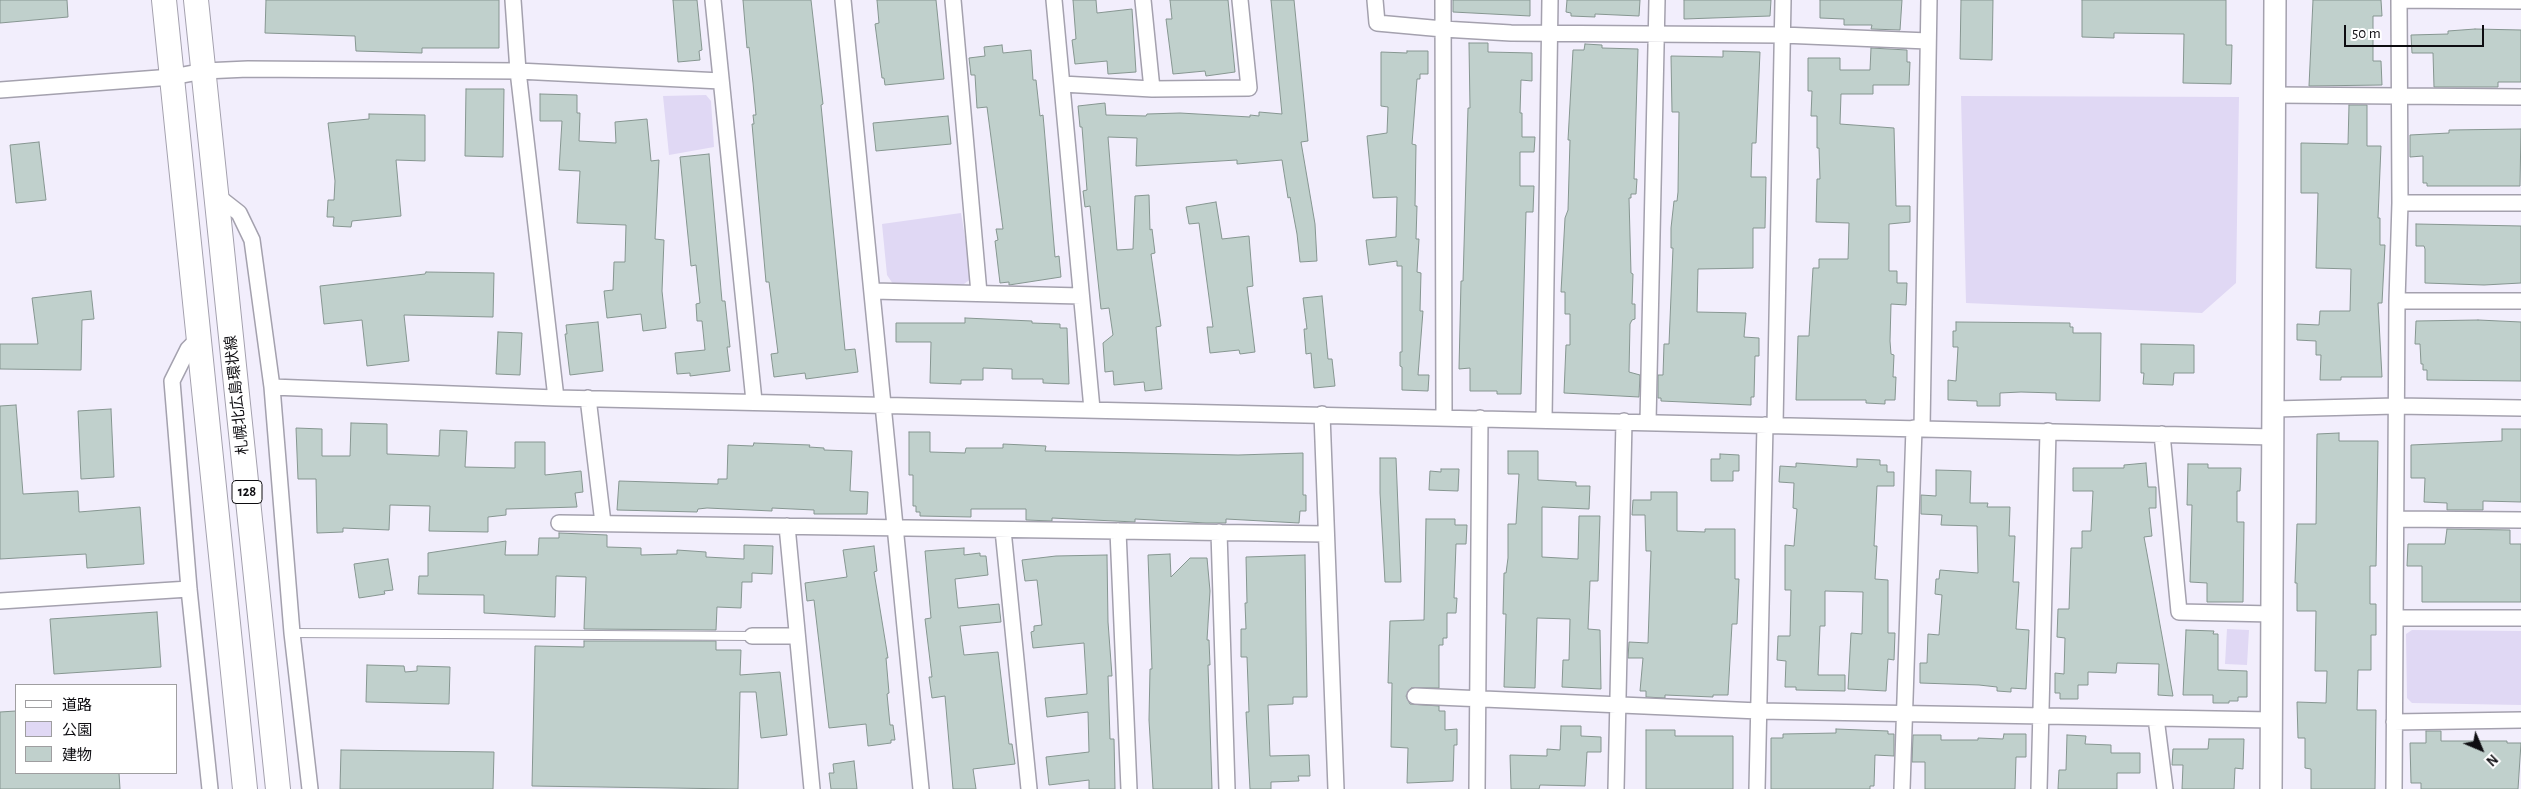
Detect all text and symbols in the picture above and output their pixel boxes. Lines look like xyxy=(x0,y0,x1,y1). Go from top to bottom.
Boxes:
scale bar xyxy=(2346,15,2486,47)
text: 50 m xyxy=(2352,26,2381,41)
street label: 札幌北広島環状線 xyxy=(222,334,252,456)
road number: 128 xyxy=(232,481,262,504)
legend xyxy=(15,684,178,774)
text: 道路 xyxy=(62,698,92,713)
text: 公園 xyxy=(62,723,92,738)
north arrow xyxy=(2456,724,2506,774)
text: 建物 xyxy=(62,748,92,763)
text: N xyxy=(2483,751,2500,768)

